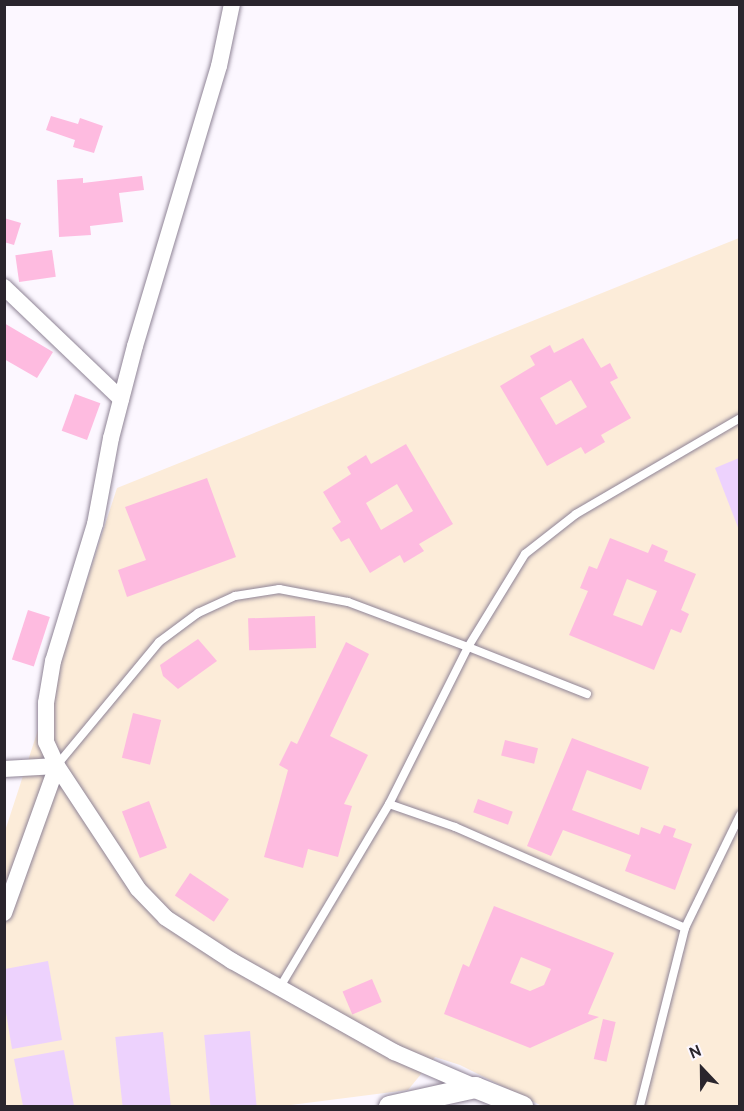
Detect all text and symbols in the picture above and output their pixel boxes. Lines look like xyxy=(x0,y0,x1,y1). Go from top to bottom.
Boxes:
north arrow xyxy=(672,1039,732,1099)
text: N xyxy=(686,1041,704,1063)

